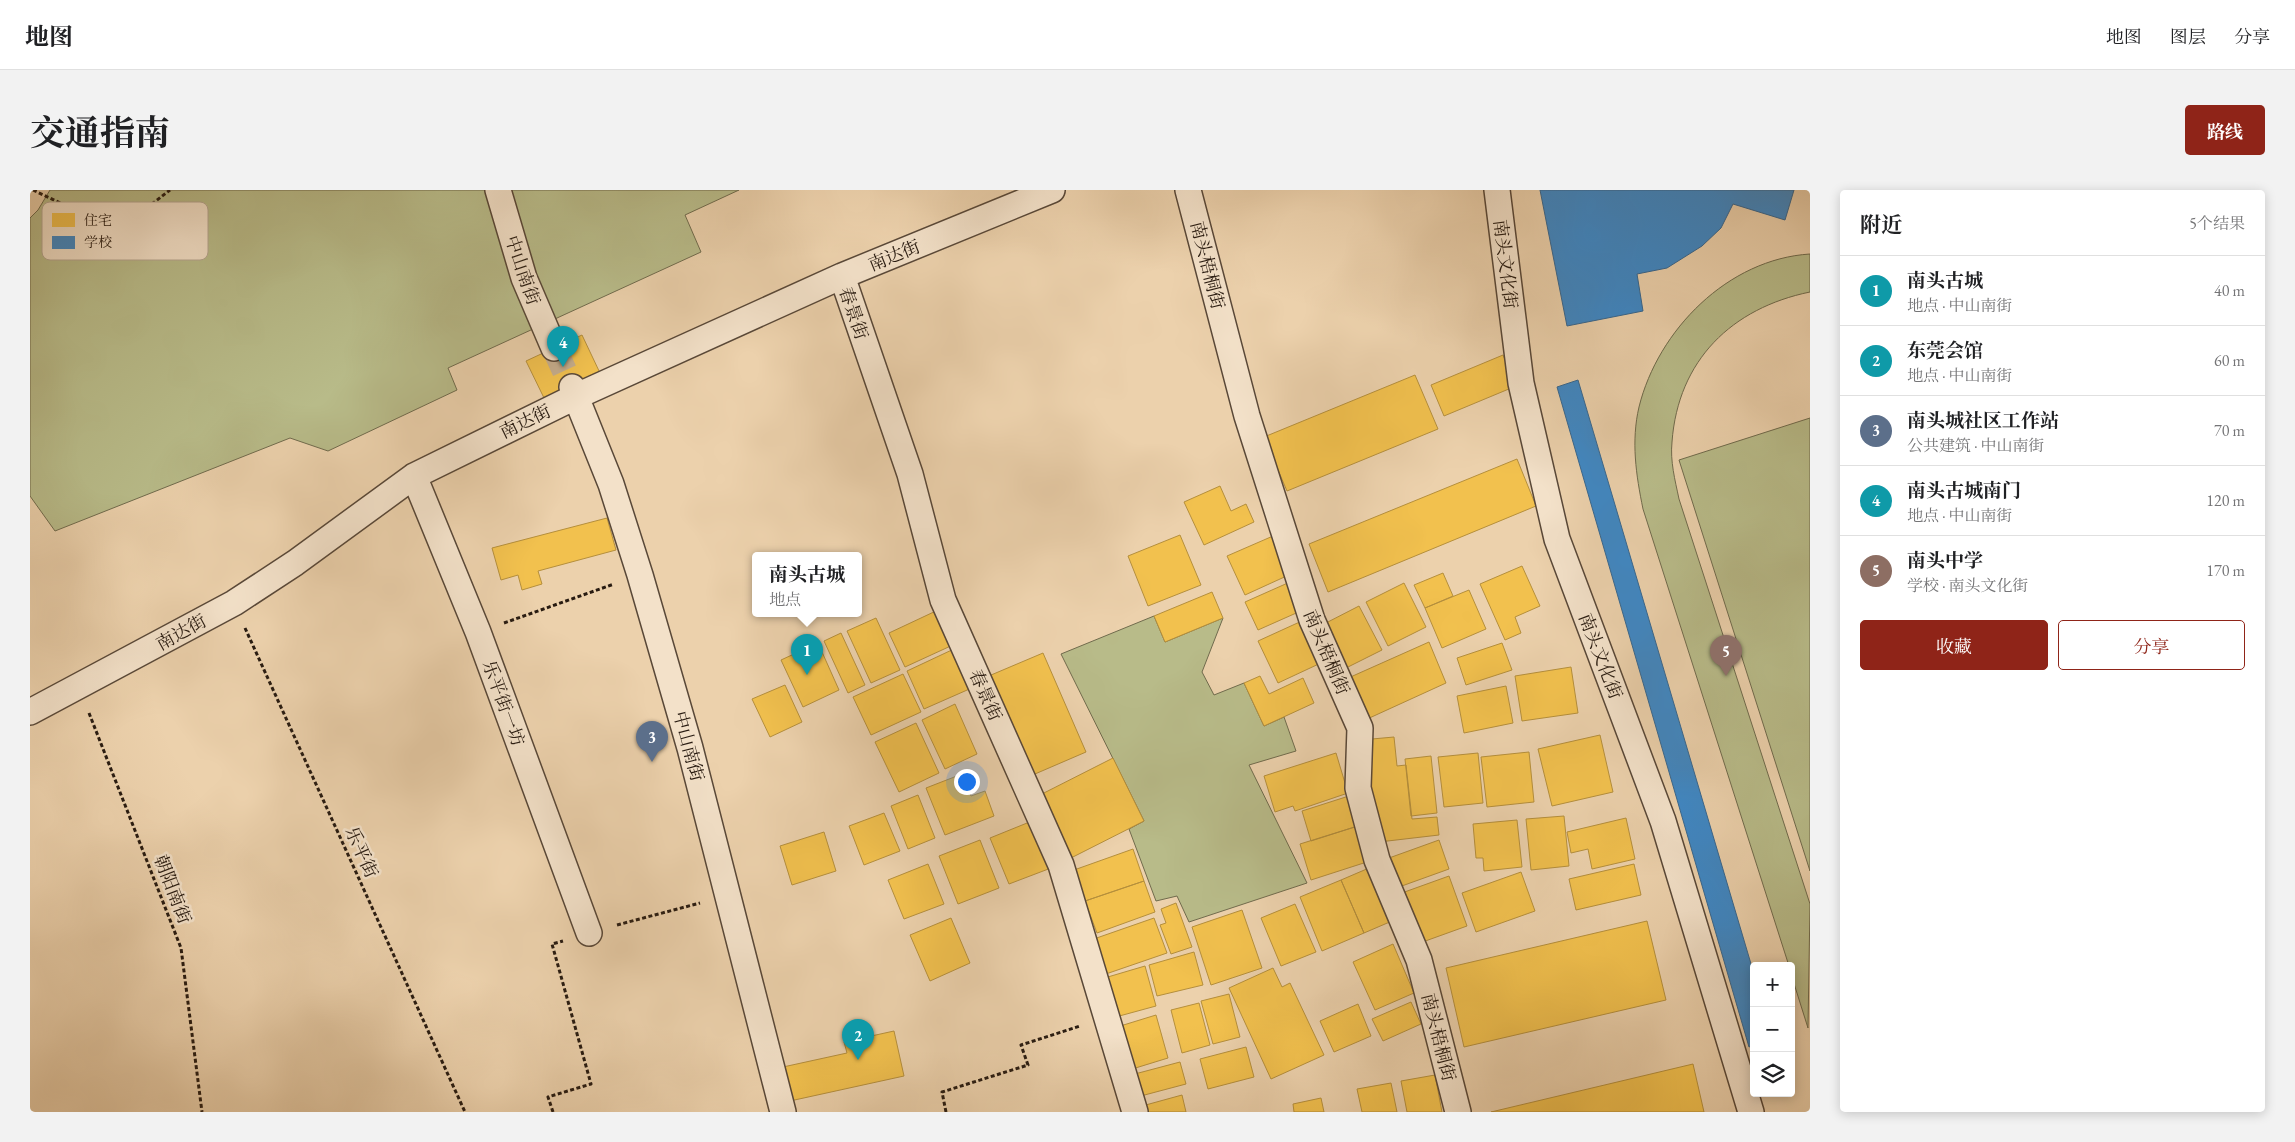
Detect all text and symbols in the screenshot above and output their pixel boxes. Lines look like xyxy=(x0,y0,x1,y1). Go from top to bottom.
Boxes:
text: 地图 xyxy=(25,21,73,52)
text: 地图 xyxy=(2106,25,2142,48)
text: 图层 xyxy=(2170,25,2206,48)
text: 分享 xyxy=(2234,25,2270,48)
button: 路线 xyxy=(2185,105,2265,155)
text: 交通指南 xyxy=(30,110,170,155)
legend xyxy=(42,202,208,260)
text: 住宅 xyxy=(84,211,112,229)
text: 附近 xyxy=(1860,211,1902,238)
text: 5个结果 xyxy=(2189,213,2245,234)
street label: 南头文化街 xyxy=(1489,218,1523,310)
street label: 南头梧桐街 xyxy=(1186,219,1230,311)
street label: 中山南街 xyxy=(500,232,546,308)
text: 学校 xyxy=(84,233,112,251)
street label: 南达街 xyxy=(865,234,923,276)
text: 南头古城 xyxy=(1907,268,1983,293)
text: 1 xyxy=(1872,280,1880,301)
text: 40 m xyxy=(2214,280,2245,301)
street label: 春景街 xyxy=(834,284,874,342)
text: 地点 · 中山南街 xyxy=(1907,295,2013,316)
pin: 4 xyxy=(547,326,579,367)
text: 东莞会馆 xyxy=(1907,338,1983,363)
text: 2 xyxy=(1872,350,1880,371)
text: 60 m xyxy=(2214,350,2245,371)
text: 地点 · 中山南街 xyxy=(1907,365,2013,386)
street label: 南达街 xyxy=(496,399,554,443)
text: 南头城社区工作站 xyxy=(1907,408,2059,433)
text: 3 xyxy=(1872,420,1880,441)
text: 70 m xyxy=(2214,420,2245,441)
text: 公共建筑 · 中山南街 xyxy=(1907,435,2045,456)
text: 南头古城南门 xyxy=(1907,478,2021,503)
text: 4 xyxy=(1872,490,1880,511)
text: 120 m xyxy=(2206,490,2245,511)
text: 地点 · 中山南街 xyxy=(1907,505,2013,526)
text: 南头中学 xyxy=(1907,548,1983,573)
popup xyxy=(752,552,862,617)
text: 5 xyxy=(1872,560,1880,581)
text: 170 m xyxy=(2206,560,2245,581)
text: 南头古城 xyxy=(769,562,845,587)
text: 学校 · 南头文化街 xyxy=(1907,575,2029,596)
text: 地点 xyxy=(769,589,801,610)
street label: 南头梧桐街 xyxy=(1299,606,1355,698)
street label: 南达街 xyxy=(152,609,210,655)
street label: 南头文化街 xyxy=(1574,610,1628,702)
button: 收藏 xyxy=(1860,620,2048,670)
button: 分享 xyxy=(2058,620,2245,670)
pin: 1 xyxy=(791,634,823,675)
pin: 5 xyxy=(1710,635,1742,676)
street label: 乐平街一坊 xyxy=(478,657,530,749)
street label: 春景街 xyxy=(965,666,1007,724)
street label: 中山南街 xyxy=(669,708,709,784)
pin: 3 xyxy=(636,721,668,762)
your location xyxy=(954,769,980,795)
street label: 乐平街 xyxy=(341,823,383,881)
street label: 朝阳南街 xyxy=(149,851,197,927)
map controls xyxy=(1750,962,1795,1097)
button: + xyxy=(1750,962,1795,1007)
street label: 南头梧桐街 xyxy=(1417,991,1461,1083)
button: − xyxy=(1750,1007,1795,1052)
pin: 2 xyxy=(842,1019,874,1060)
button: layers xyxy=(1750,1052,1795,1097)

